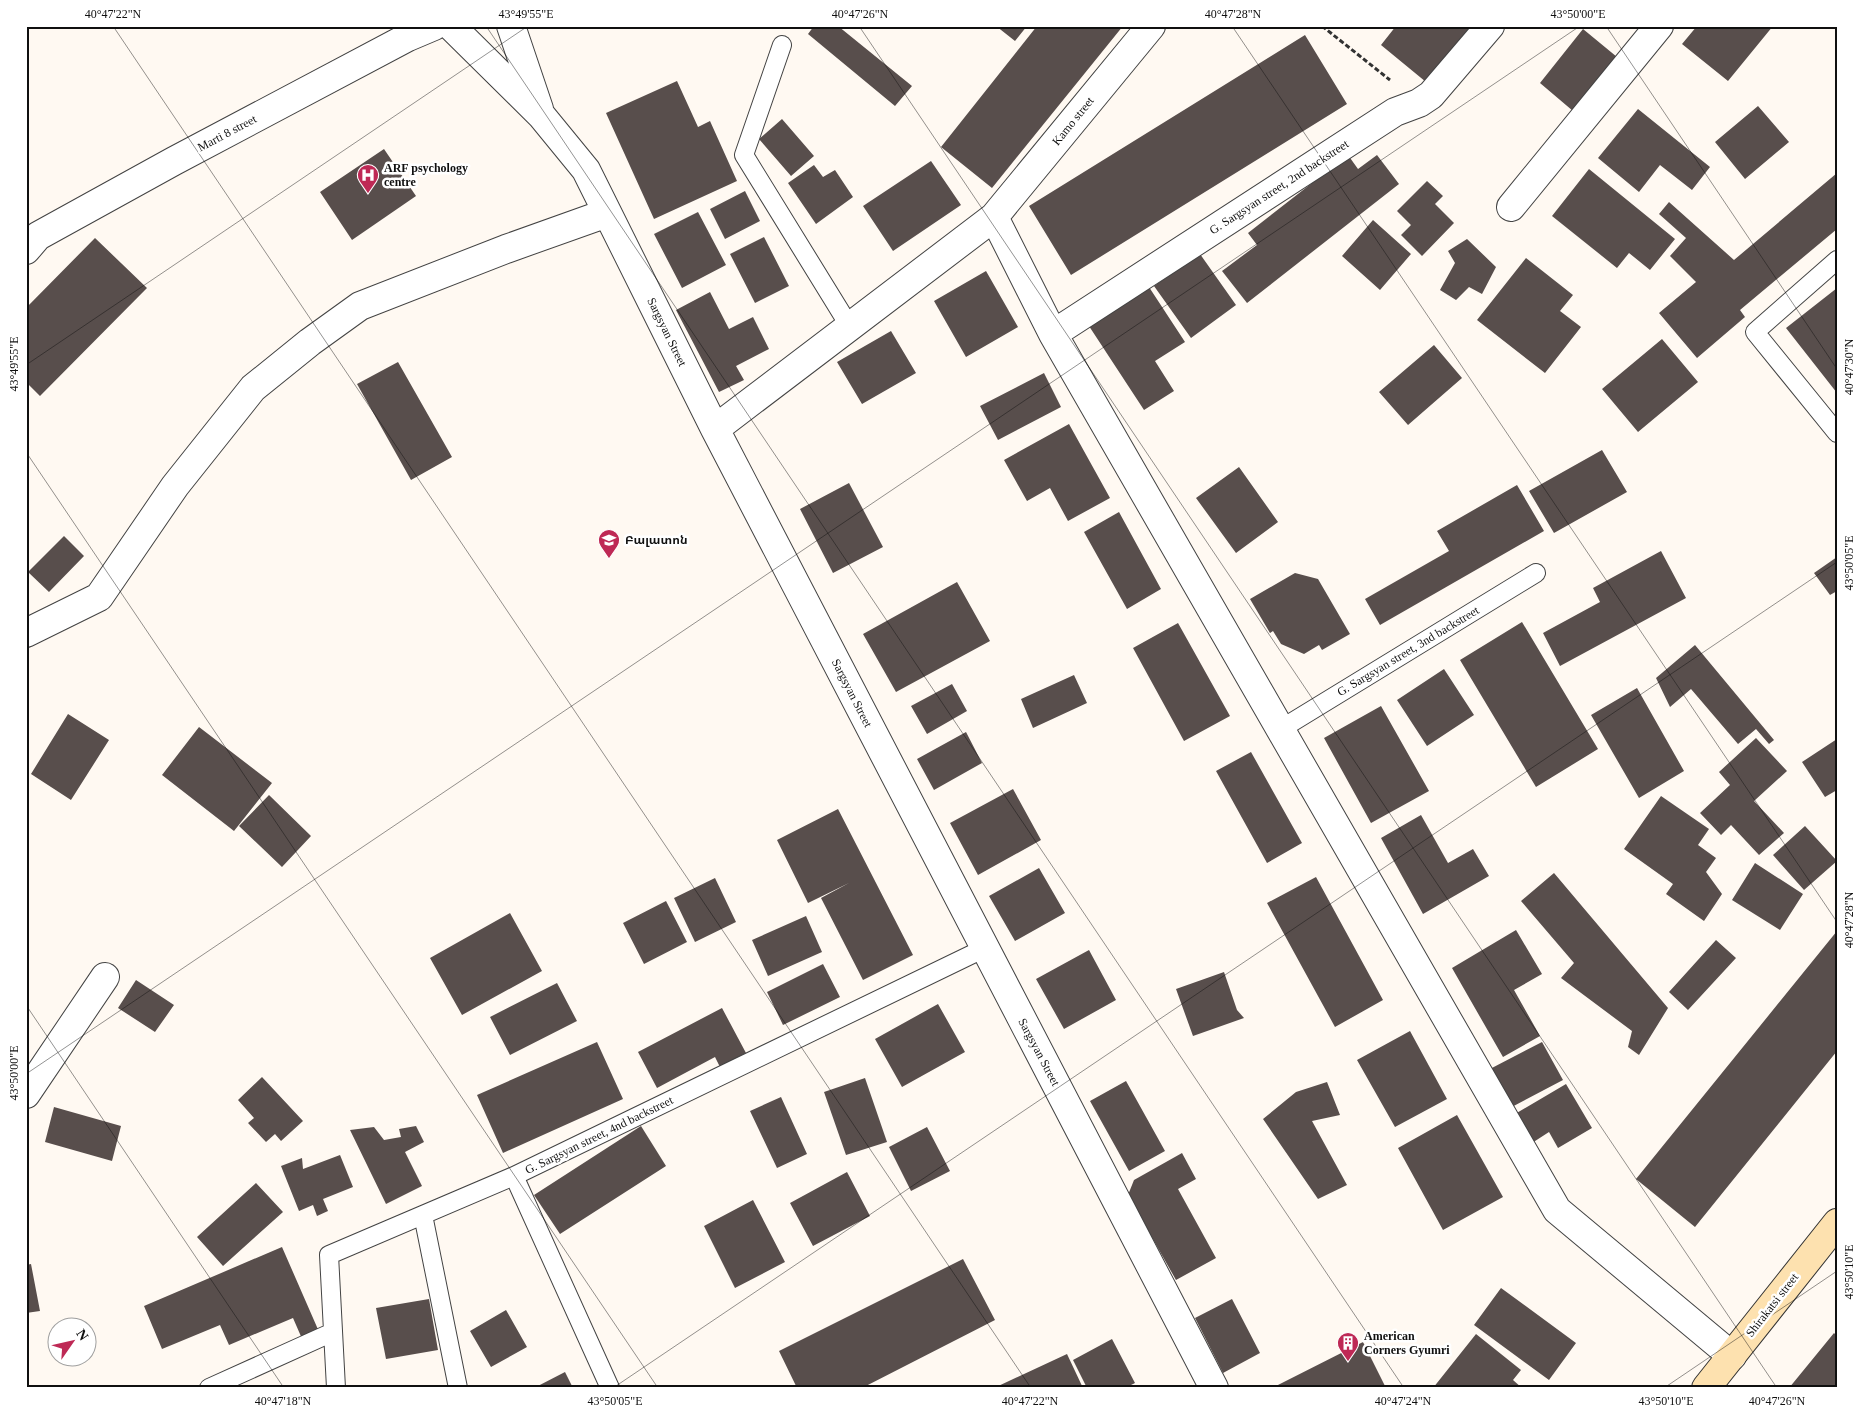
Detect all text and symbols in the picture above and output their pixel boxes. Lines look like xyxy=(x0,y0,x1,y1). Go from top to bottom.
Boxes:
text: 40°47'22"N xyxy=(85,7,142,21)
text: 43°49'55"E xyxy=(498,7,554,21)
text: 40°47'26"N xyxy=(832,7,889,21)
text: 40°47'28"N xyxy=(1205,7,1262,21)
text: 43°50'00"E xyxy=(1550,7,1606,21)
street label: Kamo street xyxy=(1049,93,1097,148)
street label: Marti 8 street xyxy=(195,111,259,154)
street label: G. Sargsyan street, 2nd backstreet xyxy=(1207,136,1352,237)
place label: ARF psychology centre xyxy=(384,161,468,189)
hospital icon: ARF psychology centre xyxy=(356,163,380,194)
street label: Sargsyan Street xyxy=(644,295,690,369)
text: 43°49'55"E xyxy=(7,336,21,392)
text: 40°47'30"N xyxy=(1842,338,1856,395)
school or university icon: Բալատոն xyxy=(597,528,621,559)
place label: Բալատոն xyxy=(625,533,688,547)
text: 43°50'05"E xyxy=(1842,535,1856,591)
street label: G. Sargsyan street, 3nd backstreet xyxy=(1335,603,1482,699)
street label: Sargsyan Street xyxy=(829,657,876,730)
text: 40°47'28"N xyxy=(1842,891,1856,948)
street label: Sargsyan Street xyxy=(1015,1016,1063,1089)
text: 43°50'00"E xyxy=(7,1045,21,1101)
street label: G. Sargsyan street, 4nd backstreet xyxy=(523,1093,676,1177)
text: 43°50'10"E xyxy=(1842,1244,1856,1300)
street label: Shirakatsi street xyxy=(1743,1270,1802,1340)
north arrow xyxy=(48,1316,98,1366)
text: N xyxy=(73,1327,91,1343)
place label: American Corners Gyumri xyxy=(1364,1329,1450,1357)
building icon: American Corners Gyumri xyxy=(1336,1331,1360,1362)
text: 40°47'18"N xyxy=(255,1394,312,1408)
text: 43°50'05"E xyxy=(587,1394,643,1408)
text: 40°47'22"N xyxy=(1002,1394,1059,1408)
text: 40°47'24"N xyxy=(1375,1394,1432,1408)
text: 43°50'10"E xyxy=(1638,1394,1694,1408)
text: 40°47'26"N xyxy=(1749,1394,1806,1408)

